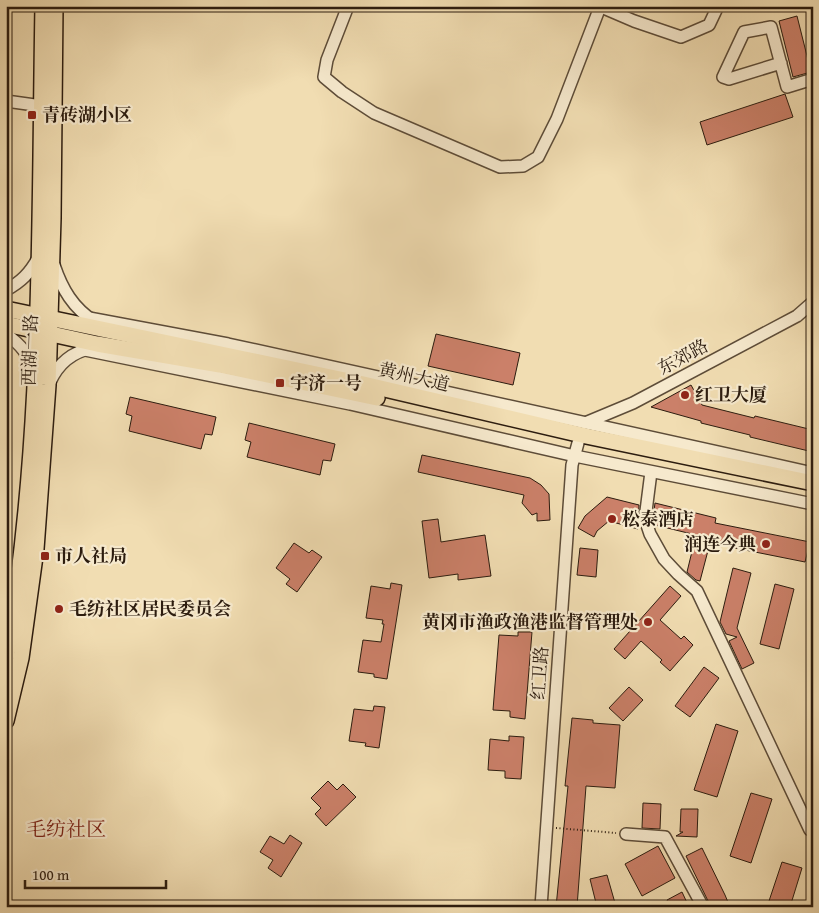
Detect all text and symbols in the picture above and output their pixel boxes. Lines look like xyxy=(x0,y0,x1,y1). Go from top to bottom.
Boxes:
place label: 青砖湖小区 xyxy=(42,101,132,128)
marker: 青砖湖小区 xyxy=(26,109,38,121)
street label: 西湖一路 xyxy=(15,314,44,386)
street label: 东郊路 xyxy=(653,332,713,381)
street label: 黄州大道 xyxy=(376,355,452,398)
place label: 宇济一号 xyxy=(290,369,362,396)
marker: 宇济一号 xyxy=(274,377,286,389)
place label: 红卫大厦 xyxy=(695,381,767,408)
marker: 红卫大厦 xyxy=(679,389,691,401)
place label: 松泰酒店 xyxy=(622,505,694,532)
marker: 松泰酒店 xyxy=(606,513,618,525)
place label: 润连今典 xyxy=(684,530,756,557)
marker: 润连今典 xyxy=(760,538,772,550)
place label: 市人社局 xyxy=(55,542,127,569)
marker: 市人社局 xyxy=(39,550,51,562)
place label: 毛纺社区居民委员会 xyxy=(69,595,231,622)
marker: 毛纺社区居民委员会 xyxy=(53,603,65,615)
place label: 黄冈市渔政渔港监督管理处 xyxy=(422,608,638,635)
marker: 黄冈市渔政渔港监督管理处 xyxy=(642,616,654,628)
street label: 红卫路 xyxy=(524,645,555,701)
district label: 毛纺社区 xyxy=(26,814,106,843)
scale bar xyxy=(25,858,166,890)
text: 100 m xyxy=(32,864,70,885)

